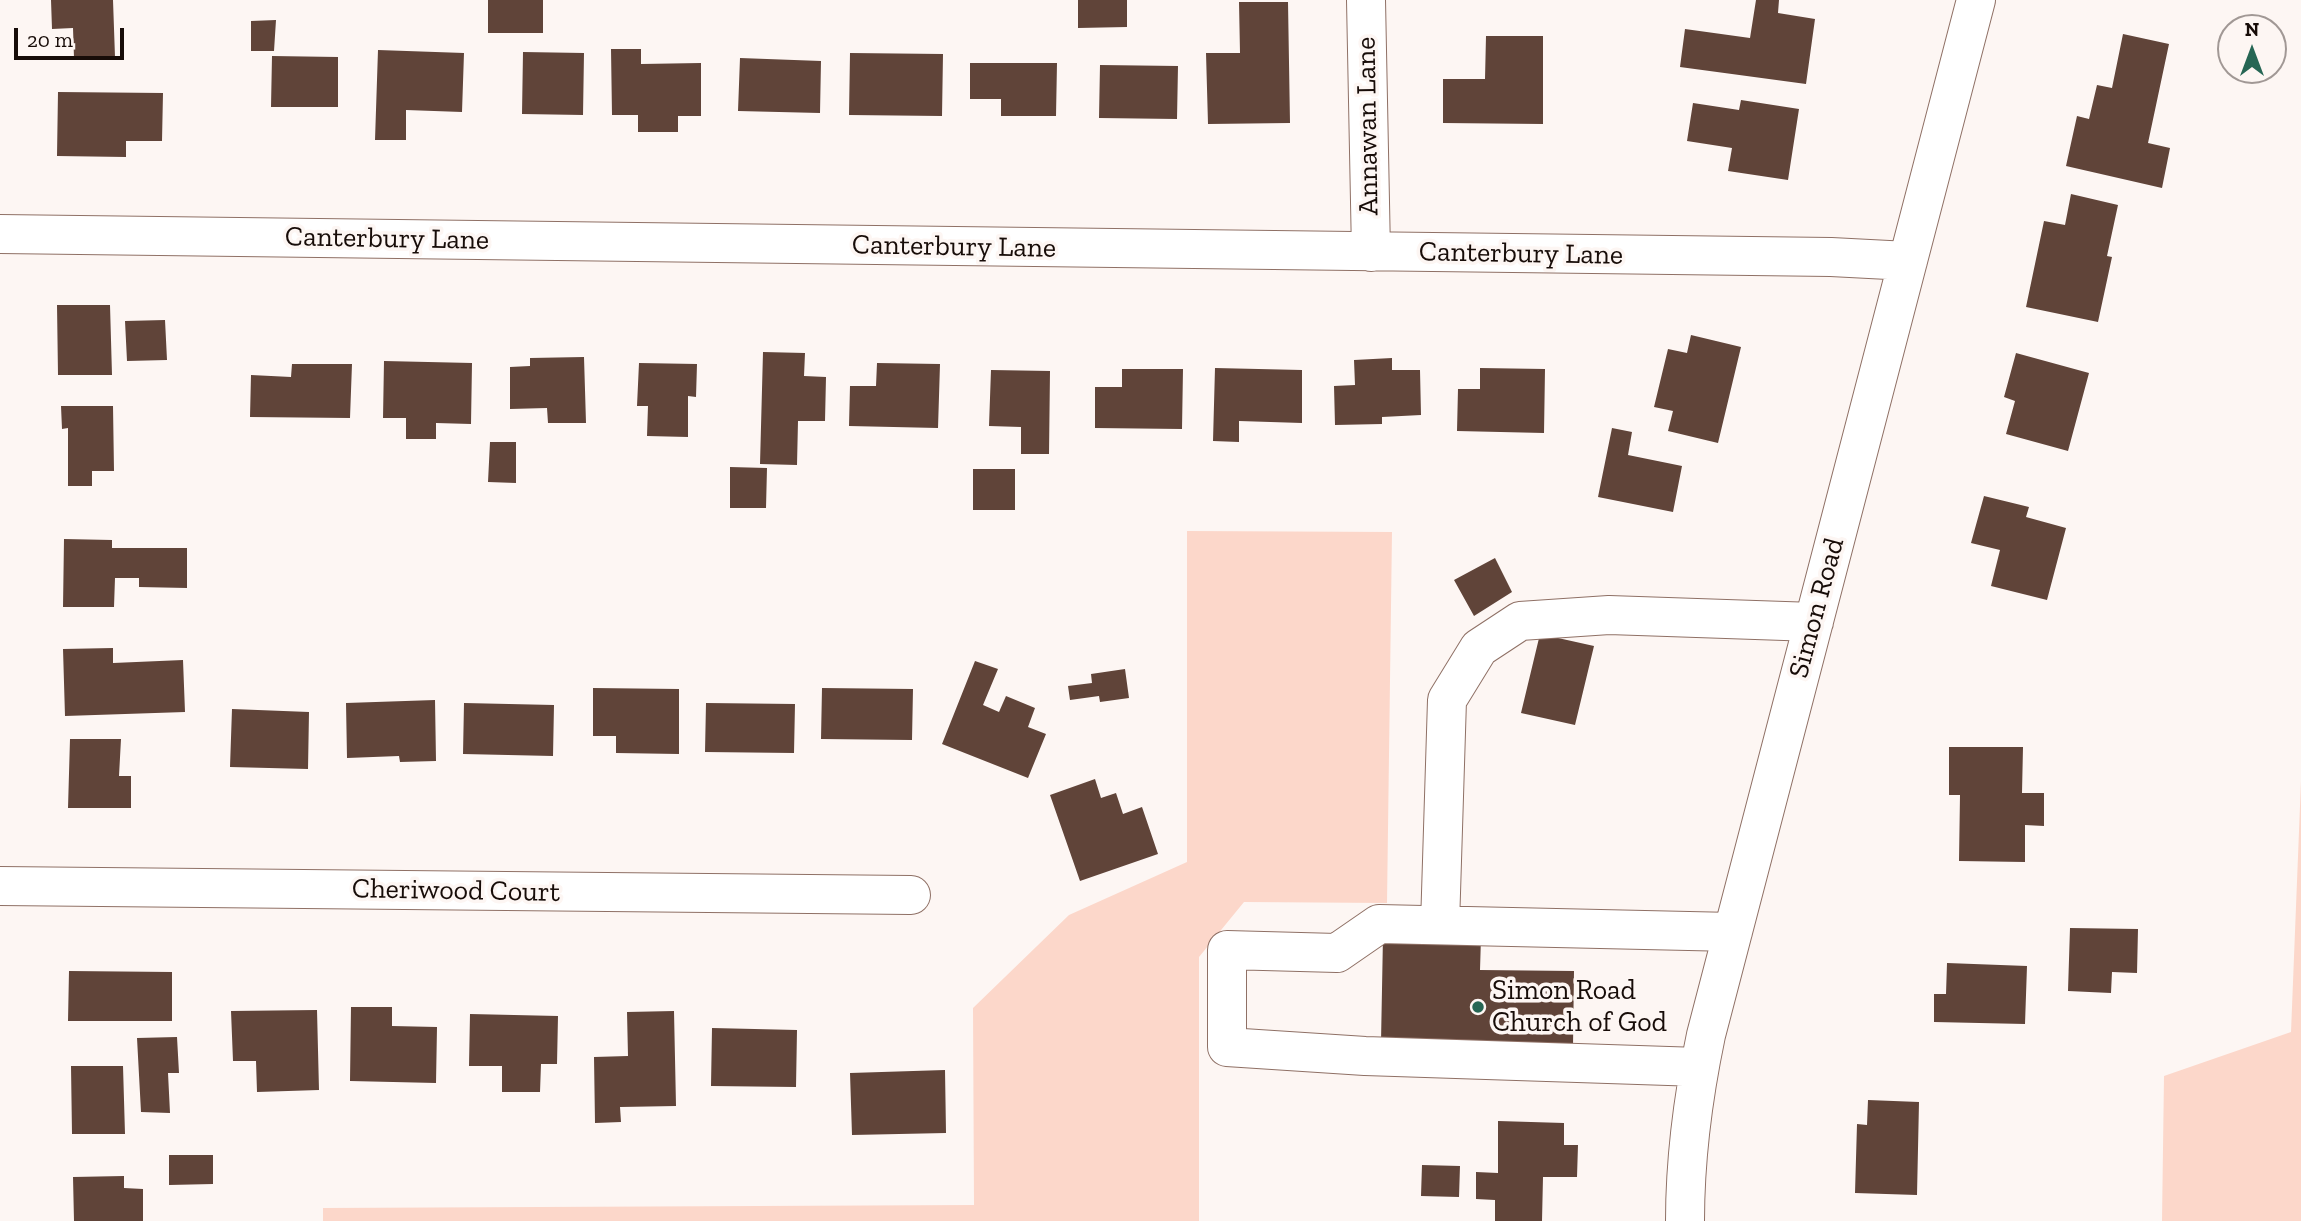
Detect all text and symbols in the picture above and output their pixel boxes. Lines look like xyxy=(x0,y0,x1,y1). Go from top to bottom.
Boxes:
scale bar xyxy=(18,14,128,58)
north arrow xyxy=(2217,14,2287,84)
text: N xyxy=(2245,18,2259,41)
text: 20 m xyxy=(27,27,73,52)
street label: Annawan Lane xyxy=(1350,36,1386,216)
street label: Canterbury Lane xyxy=(285,220,489,258)
street label: Canterbury Lane xyxy=(852,228,1056,266)
street label: Canterbury Lane xyxy=(1419,235,1623,273)
street label: Simon Road xyxy=(1782,534,1852,682)
street label: Cheriwood Court xyxy=(352,872,560,910)
place label: Simon Road Church of God xyxy=(1492,974,1667,1040)
marker: Simon Road Church of God xyxy=(1470,999,1486,1015)

